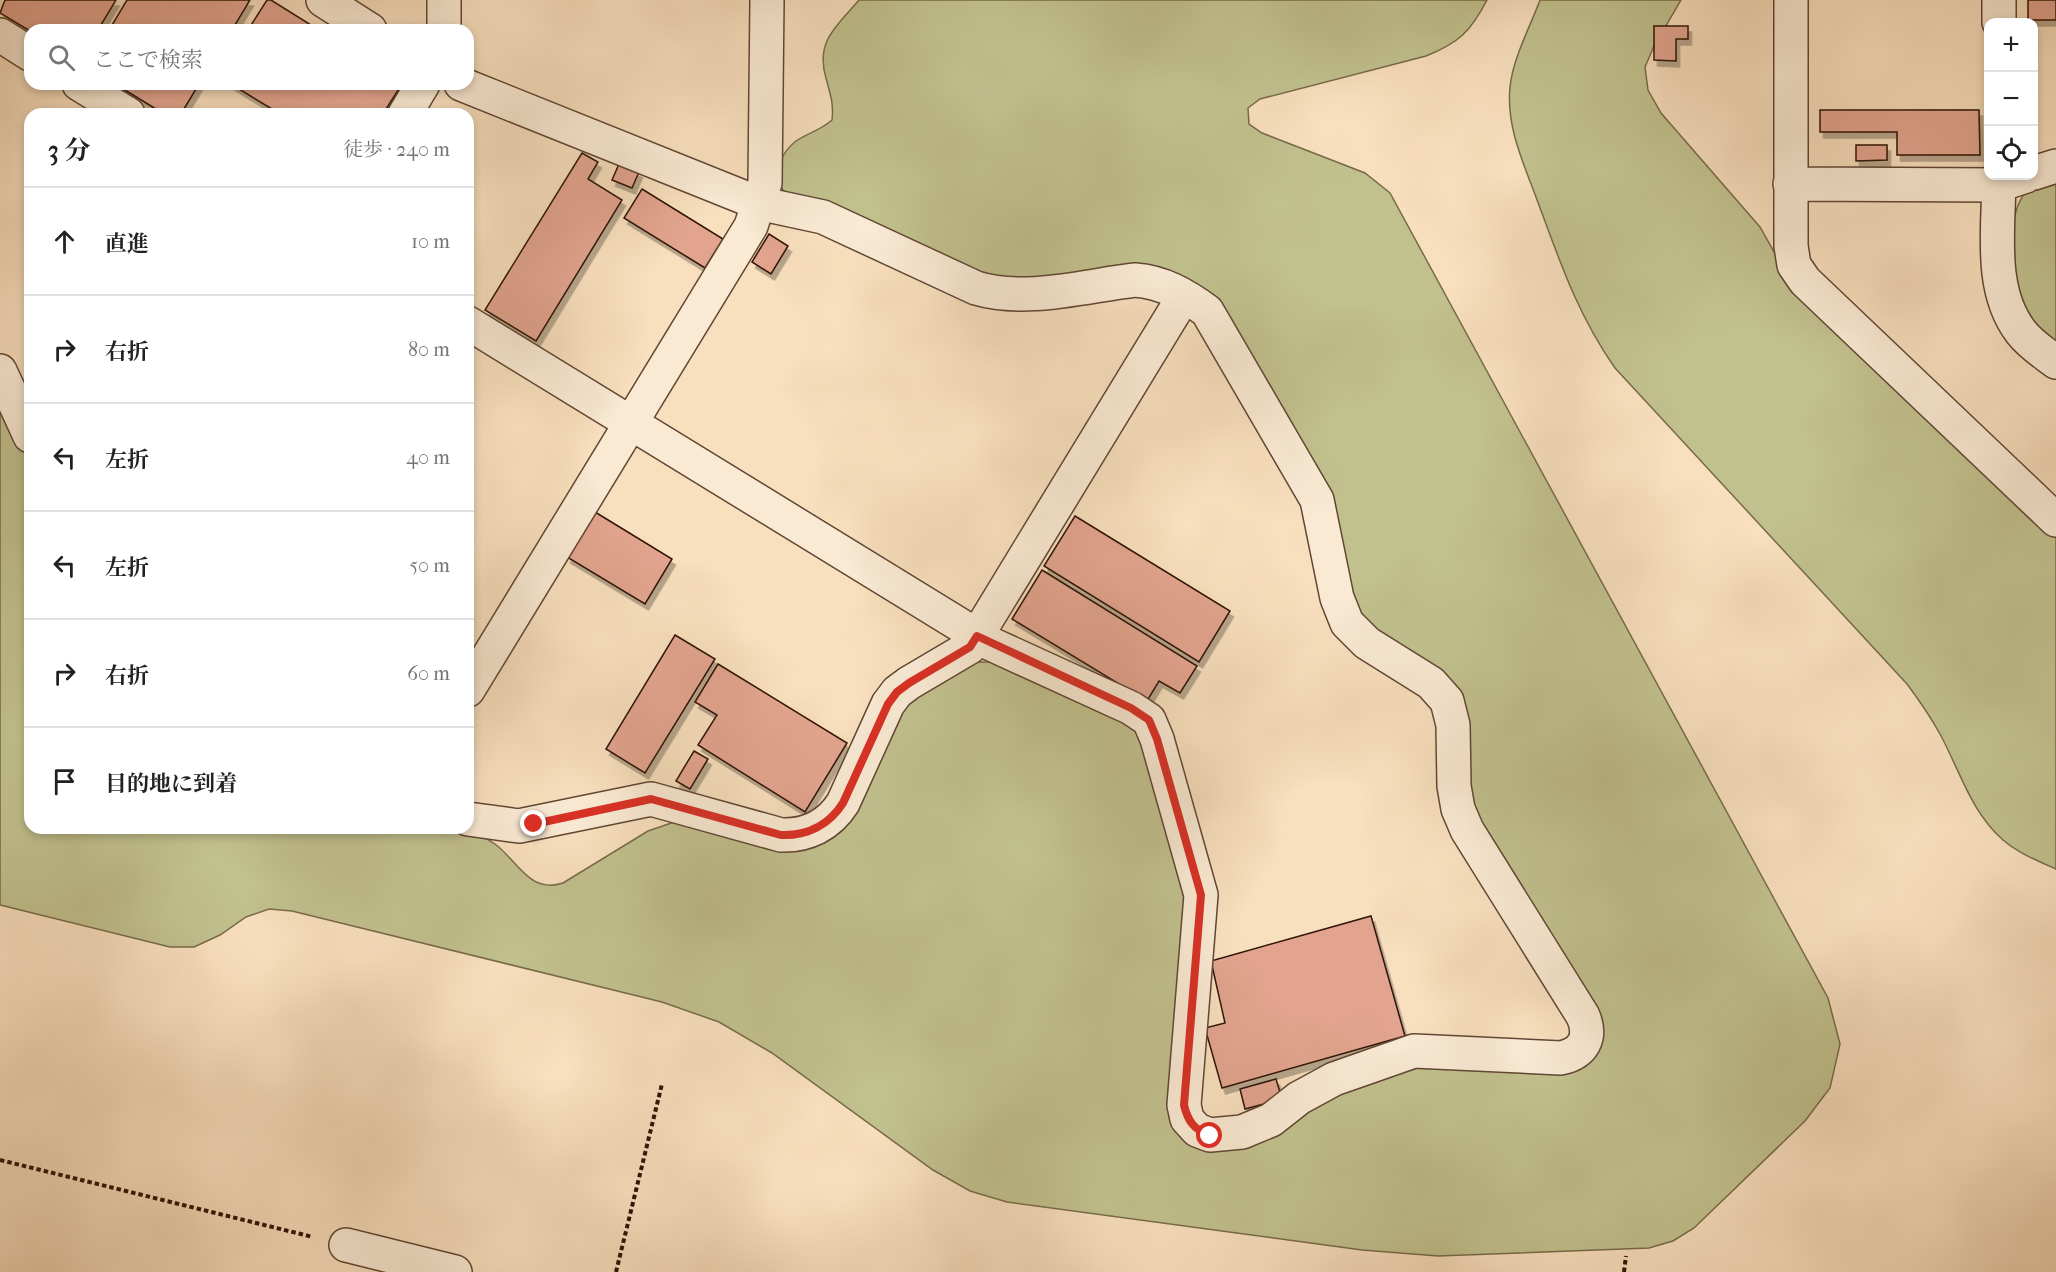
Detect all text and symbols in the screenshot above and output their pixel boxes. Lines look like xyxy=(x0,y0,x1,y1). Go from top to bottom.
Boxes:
map controls xyxy=(1984,18,2038,180)
button: + xyxy=(1984,18,2038,72)
search box xyxy=(24,24,474,90)
icon: search xyxy=(45,41,78,74)
text: ここで検索 xyxy=(93,47,203,73)
button: − xyxy=(1984,72,2038,126)
button: locate xyxy=(1984,126,2038,180)
text: 3 分 xyxy=(48,135,90,166)
text: 徒歩 · 240 m xyxy=(343,138,450,161)
icon: ahead xyxy=(48,225,81,258)
text: 10 m xyxy=(411,230,450,253)
text: 直進 xyxy=(105,231,149,257)
icon: right xyxy=(48,333,81,366)
text: 80 m xyxy=(408,338,450,361)
text: 右折 xyxy=(105,339,149,365)
icon: left xyxy=(48,441,81,474)
text: 40 m xyxy=(406,446,450,469)
text: 左折 xyxy=(105,447,149,473)
icon: left xyxy=(48,549,81,582)
text: 50 m xyxy=(409,554,450,577)
text: 左折 xyxy=(105,555,149,581)
icon: right xyxy=(48,657,81,690)
text: 60 m xyxy=(407,662,450,685)
text: 右折 xyxy=(105,663,149,689)
icon: arrive xyxy=(48,765,81,798)
text: 目的地に到着 xyxy=(105,771,237,797)
route end xyxy=(520,810,546,836)
route start xyxy=(1196,1122,1222,1148)

